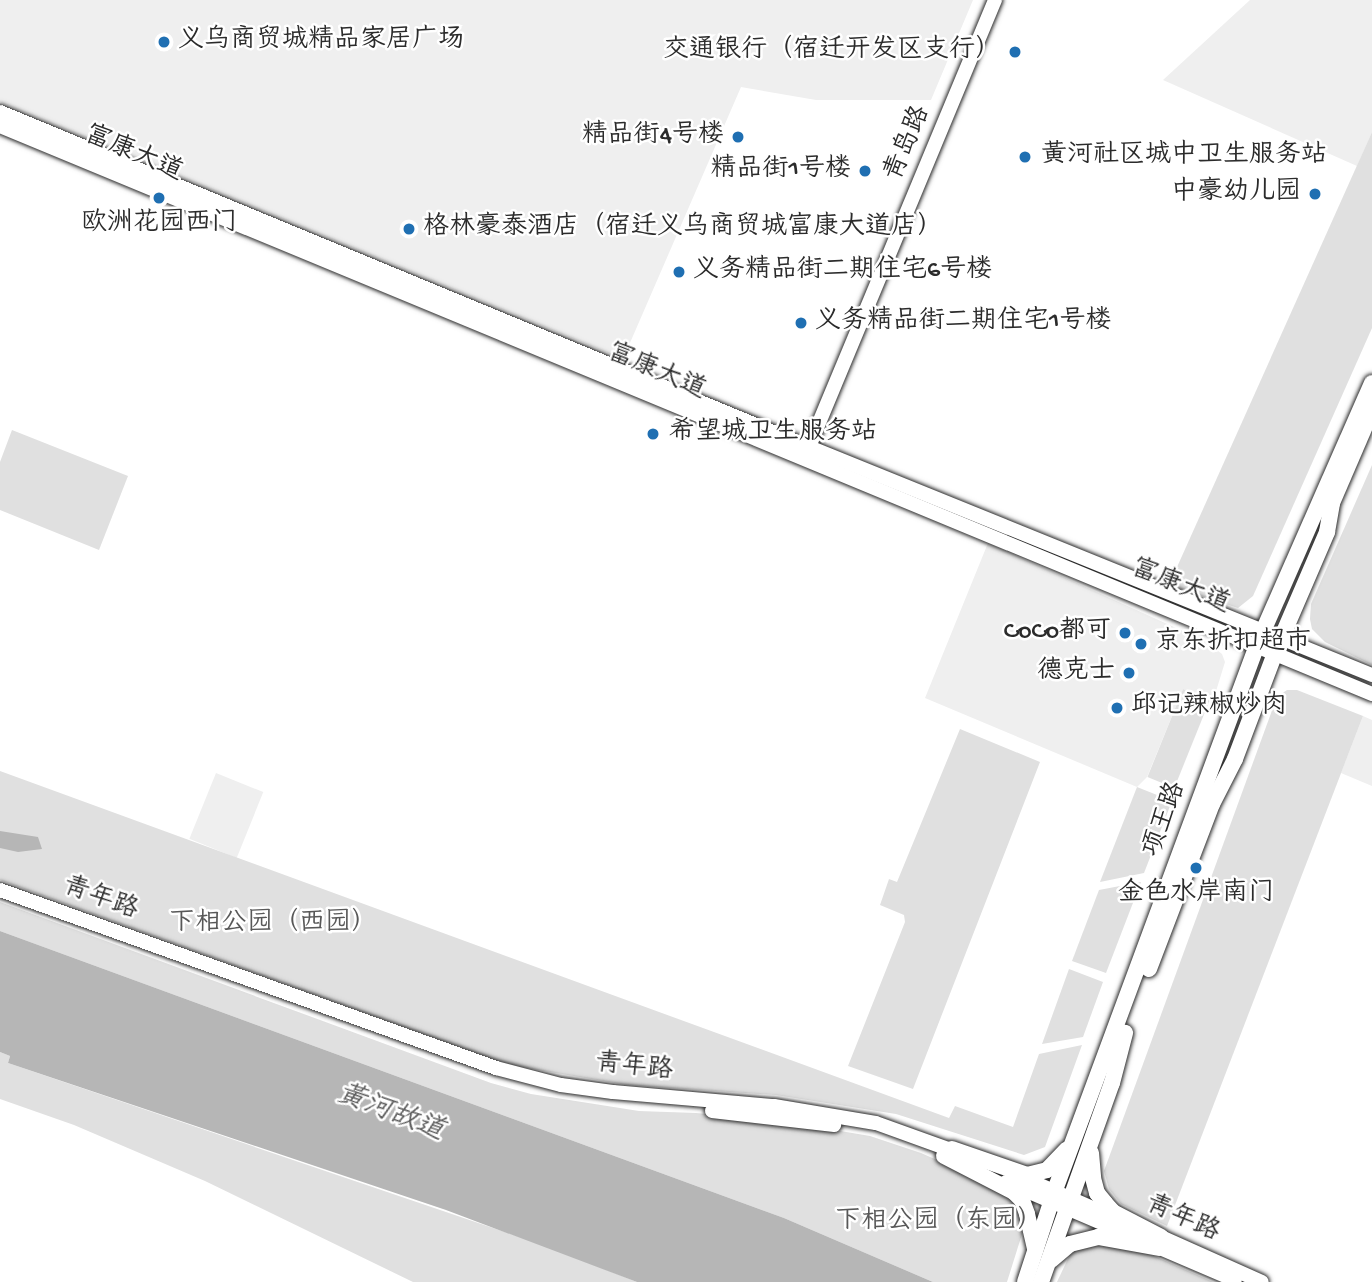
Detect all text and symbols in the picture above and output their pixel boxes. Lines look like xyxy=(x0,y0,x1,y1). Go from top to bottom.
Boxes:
place label: 义乌商贸城精品家居广场 xyxy=(178,26,464,58)
marker: 义乌商贸城精品家居广场 xyxy=(156,34,172,50)
place label: 交通银行（宿迁开发区支行） xyxy=(663,36,1001,68)
marker: 交通银行（宿迁开发区支行） xyxy=(1007,44,1023,60)
street label: 青岛路 xyxy=(879,102,939,186)
street label: 富康大道 xyxy=(79,120,187,190)
place label: 精品街4号楼 xyxy=(582,121,724,153)
marker: 精品街4号楼 xyxy=(730,129,746,145)
place label: 黄河社区城中卫生服务站 xyxy=(1041,141,1327,173)
marker: 黄河社区城中卫生服务站 xyxy=(1015,147,1035,167)
place label: 精品街1号楼 xyxy=(711,155,851,187)
marker: 精品街1号楼 xyxy=(857,163,873,179)
place label: 中豪幼儿园 xyxy=(1171,178,1301,210)
marker: 中豪幼儿园 xyxy=(1307,186,1323,202)
marker: 欧洲花园西门 xyxy=(151,190,167,206)
place label: 欧洲花园西门 xyxy=(81,209,237,241)
place label: 格林豪泰酒店（宿迁义乌商贸城富康大道店） xyxy=(423,213,943,245)
marker: 格林豪泰酒店（宿迁义乌商贸城富康大道店） xyxy=(401,221,417,237)
place label: 义务精品街二期住宅6号楼 xyxy=(693,256,992,288)
marker: 义务精品街二期住宅6号楼 xyxy=(671,264,687,280)
place label: 义务精品街二期住宅1号楼 xyxy=(815,307,1111,339)
marker: 义务精品街二期住宅1号楼 xyxy=(793,315,809,331)
street label: 富康大道 xyxy=(602,338,710,408)
place label: 希望城卫生服务站 xyxy=(669,418,877,450)
marker: 希望城卫生服务站 xyxy=(643,424,663,444)
street label: 富康大道 xyxy=(1126,554,1234,622)
place label: CoCo都可 xyxy=(1004,617,1111,649)
marker: CoCo都可 xyxy=(1117,625,1133,641)
place label: 京东折扣超市 xyxy=(1155,628,1311,660)
marker: 京东折扣超市 xyxy=(1133,636,1149,652)
place label: 德克士 xyxy=(1037,657,1115,689)
marker: 德克士 xyxy=(1121,665,1137,681)
place label: 邱记辣椒炒肉 xyxy=(1131,692,1287,724)
marker: 邱记辣椒炒肉 xyxy=(1109,700,1125,716)
street label: 项王路 xyxy=(1138,778,1194,862)
marker: 金色水岸南门 xyxy=(1188,860,1204,876)
street label: 青年路 xyxy=(58,872,142,928)
place label: 金色水岸南门 xyxy=(1118,879,1274,911)
park label: 下相公园（西园） xyxy=(169,909,377,941)
street label: 青年路 xyxy=(594,1049,674,1089)
water label: 黄河故道 xyxy=(332,1078,448,1150)
street label: 青年路 xyxy=(1140,1190,1224,1250)
park label: 下相公园（东园） xyxy=(835,1207,1043,1239)

